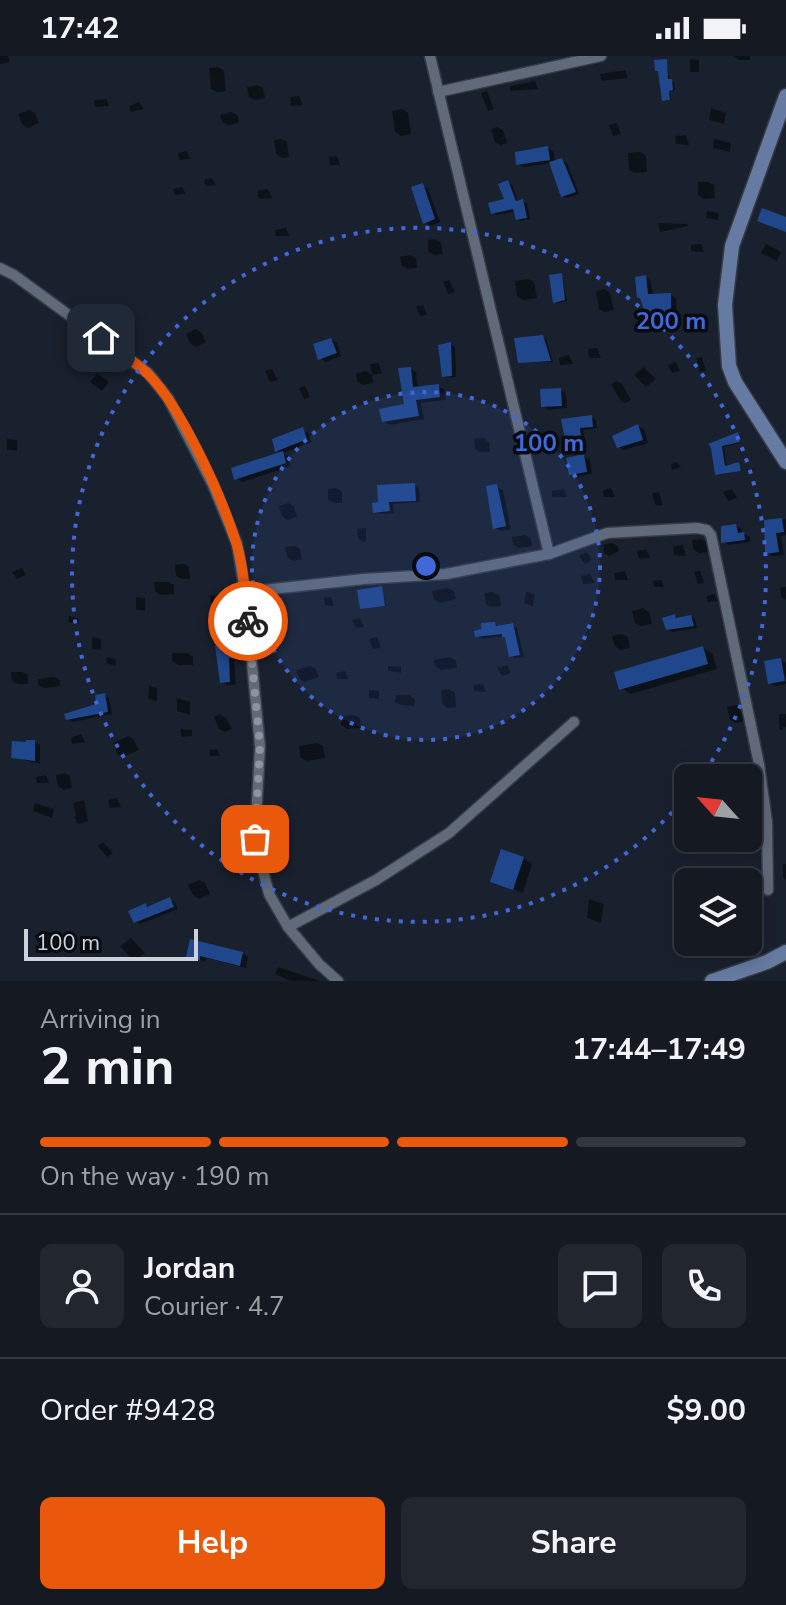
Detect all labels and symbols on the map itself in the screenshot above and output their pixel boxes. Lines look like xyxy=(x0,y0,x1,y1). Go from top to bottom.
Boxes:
pin xyxy=(67,304,135,372)
text: 200 m xyxy=(636,305,706,337)
text: 100 m xyxy=(514,427,584,459)
centre of rings xyxy=(412,552,440,580)
courier xyxy=(208,581,288,661)
north arrow xyxy=(674,764,762,852)
pin xyxy=(221,805,289,873)
scale bar xyxy=(24,925,198,961)

